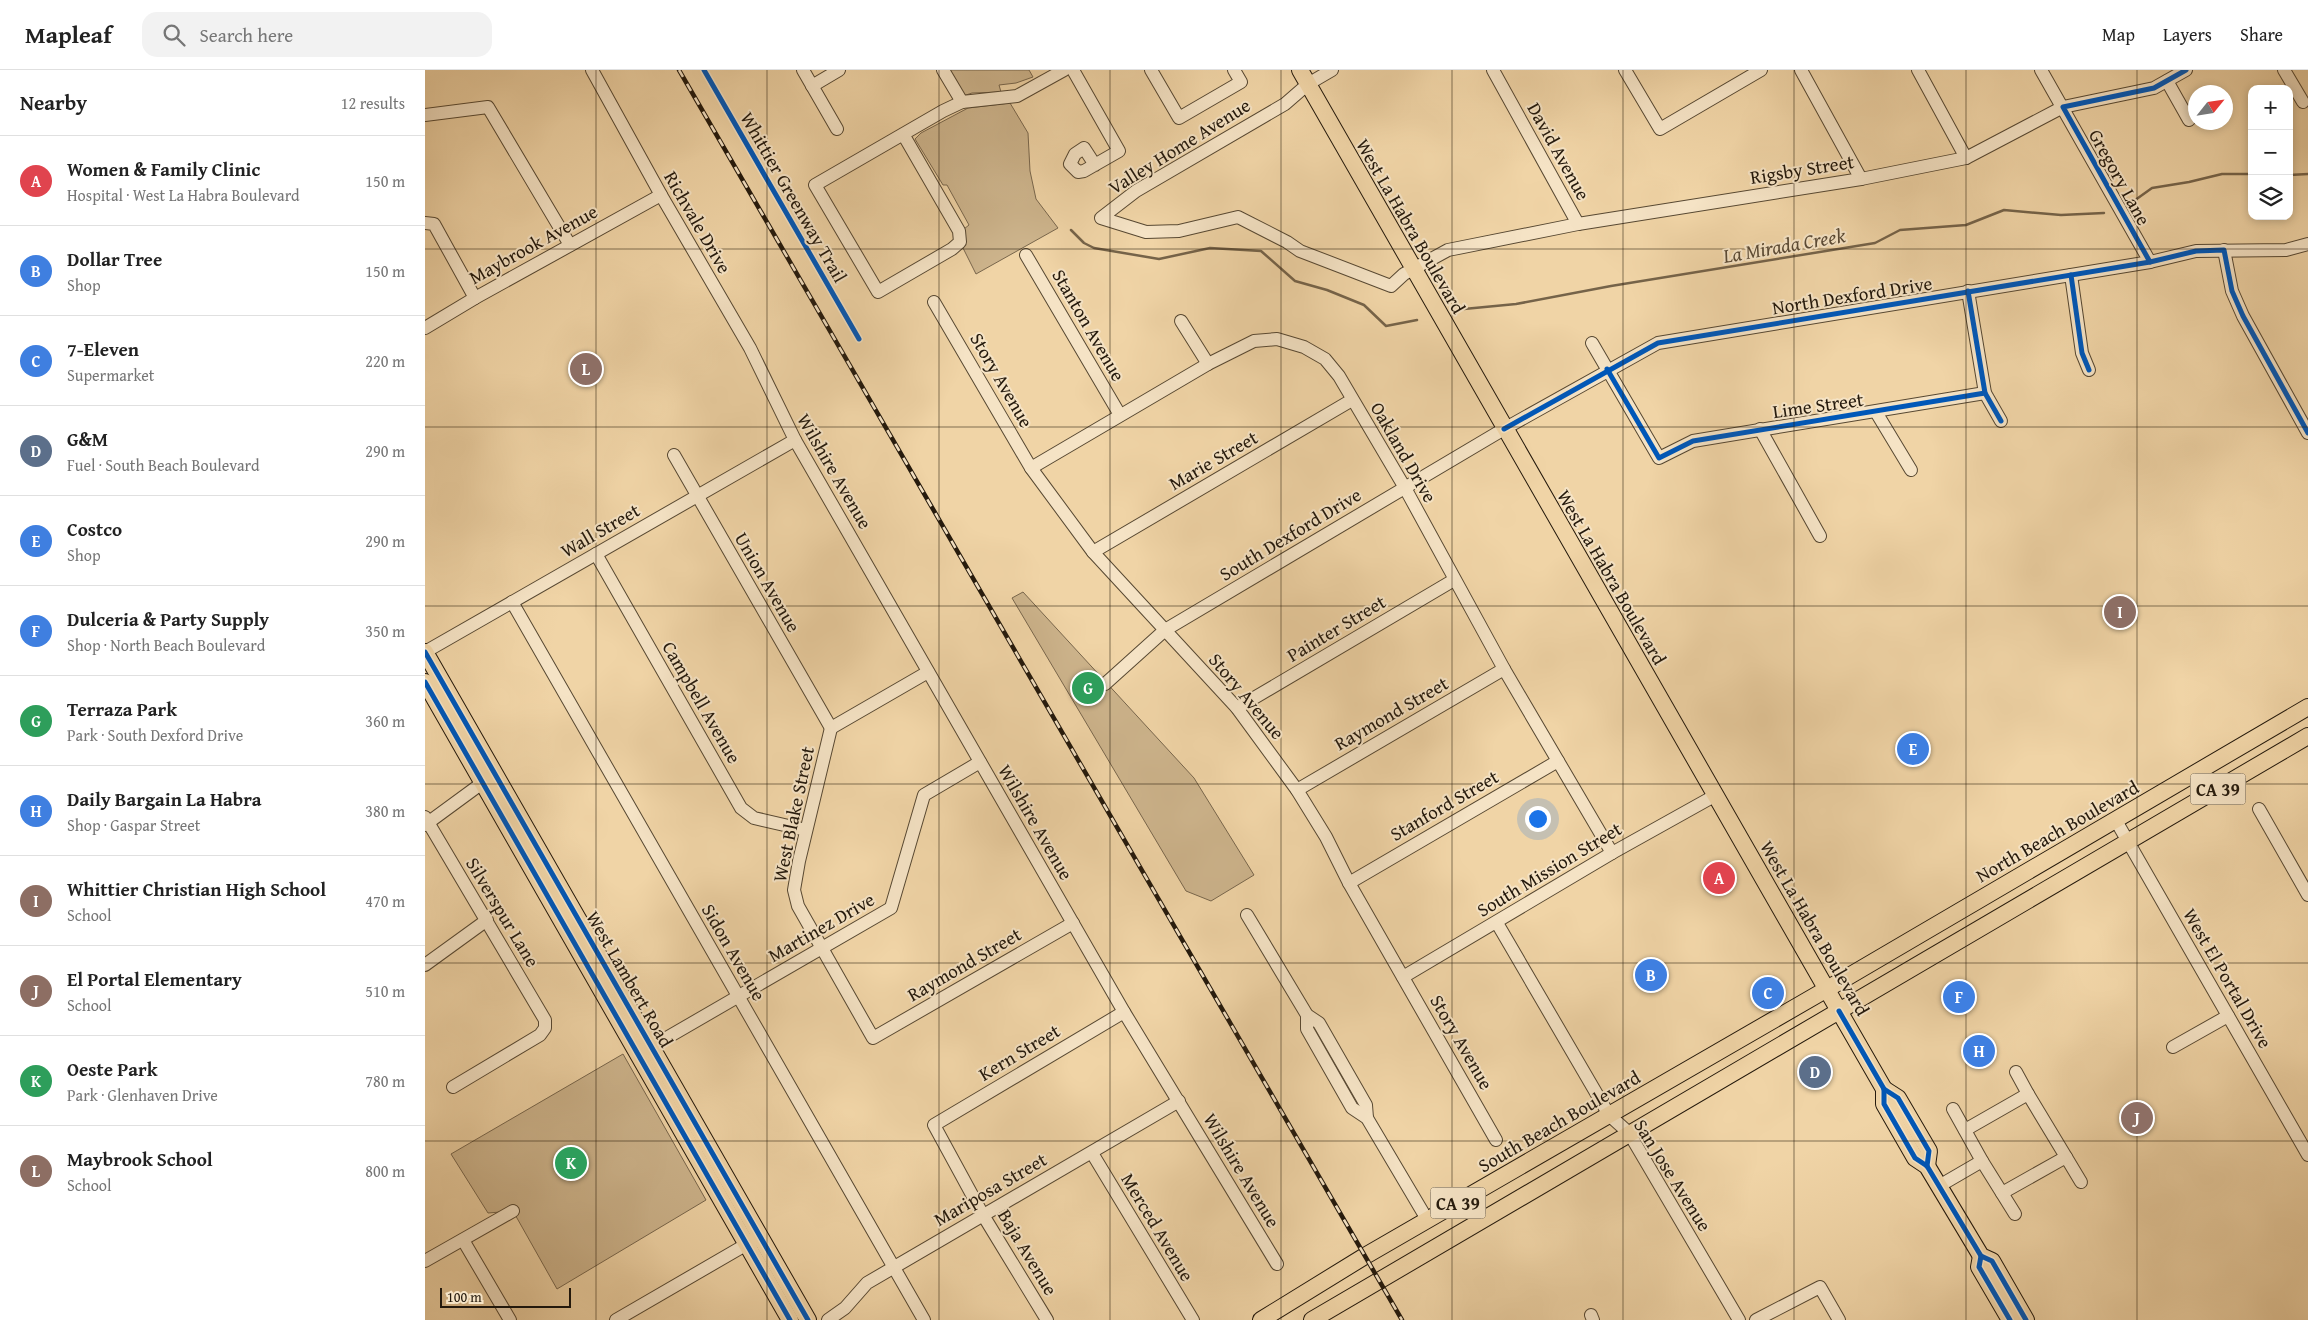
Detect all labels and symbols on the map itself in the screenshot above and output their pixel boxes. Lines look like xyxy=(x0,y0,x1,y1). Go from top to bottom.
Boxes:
north arrow xyxy=(2188,85,2233,130)
street label: Valley Home Avenue xyxy=(1103,91,1256,201)
street label: David Avenue xyxy=(1521,97,1597,205)
street label: Whittier Greenway Trail xyxy=(734,106,854,288)
street label: Gregory Lane xyxy=(2082,124,2158,230)
street label: West La Habra Boulevard xyxy=(1349,133,1473,320)
street label: Rigsby Street xyxy=(1748,147,1856,191)
street label: Richvale Drive xyxy=(657,166,739,279)
street label: Maybrook Avenue xyxy=(464,197,602,291)
water label: La Mirada Creek xyxy=(1720,220,1848,270)
street label: Stanton Avenue xyxy=(1046,264,1132,386)
street label: North Dexford Drive xyxy=(1770,269,1934,321)
street label: Story Avenue xyxy=(963,327,1041,433)
pin: L xyxy=(570,350,602,388)
street label: Lime Street xyxy=(1771,385,1865,425)
street label: Oakland Drive xyxy=(1364,396,1444,508)
street label: Wilshire Avenue xyxy=(791,408,880,534)
street label: Marie Street xyxy=(1163,423,1263,497)
street label: South Dexford Drive xyxy=(1214,480,1366,587)
street label: West La Habra Boulevard xyxy=(1550,484,1674,671)
street label: Wall Street xyxy=(555,496,645,564)
street label: Union Avenue xyxy=(728,527,808,637)
street label: Painter Street xyxy=(1281,587,1391,669)
pin: I xyxy=(2104,593,2136,631)
street label: Campbell Avenue xyxy=(656,636,748,768)
street label: Story Avenue xyxy=(1202,647,1292,745)
pin: G xyxy=(1072,669,1104,707)
street label: Raymond Street xyxy=(1329,669,1454,757)
pin: E xyxy=(1897,730,1929,768)
street label: West Blake Street xyxy=(765,743,821,885)
street label: Wilshire Avenue xyxy=(992,759,1081,885)
street label: Stanford Street xyxy=(1384,762,1504,847)
street label: North Beach Boulevard xyxy=(1970,772,2144,889)
road number: CA 39 xyxy=(2191,774,2245,804)
your location xyxy=(1525,806,1551,832)
street label: South Mission Street xyxy=(1471,814,1627,923)
street label: West La Habra Boulevard xyxy=(1753,835,1877,1022)
street label: Silverspur Lane xyxy=(459,852,547,972)
pin: A xyxy=(1703,859,1735,897)
street label: Martinez Drive xyxy=(762,885,880,969)
street label: Sidon Avenue xyxy=(695,898,773,1006)
street label: West El Portal Drive xyxy=(2177,903,2280,1053)
street label: West Lambert Road xyxy=(579,905,681,1053)
street label: Raymond Street xyxy=(902,920,1027,1008)
pin: B xyxy=(1635,956,1667,994)
pin: C xyxy=(1752,974,1784,1012)
pin: F xyxy=(1943,978,1975,1016)
street label: Story Avenue xyxy=(1423,989,1501,1095)
street label: Kern Street xyxy=(973,1016,1065,1087)
pin: H xyxy=(1963,1032,1995,1070)
pin: D xyxy=(1799,1053,1831,1091)
street label: South Beach Boulevard xyxy=(1473,1063,1646,1179)
pin: J xyxy=(2121,1099,2153,1137)
street label: Wilshire Avenue xyxy=(1197,1107,1287,1233)
street label: San Jose Avenue xyxy=(1627,1113,1719,1237)
pin: K xyxy=(555,1144,587,1182)
street label: Mariposa Street xyxy=(928,1145,1052,1233)
street label: Merced Avenue xyxy=(1115,1167,1201,1287)
road number: CA 39 xyxy=(1431,1188,1485,1218)
street label: Baja Avenue xyxy=(991,1203,1065,1301)
scale bar xyxy=(440,1285,571,1308)

